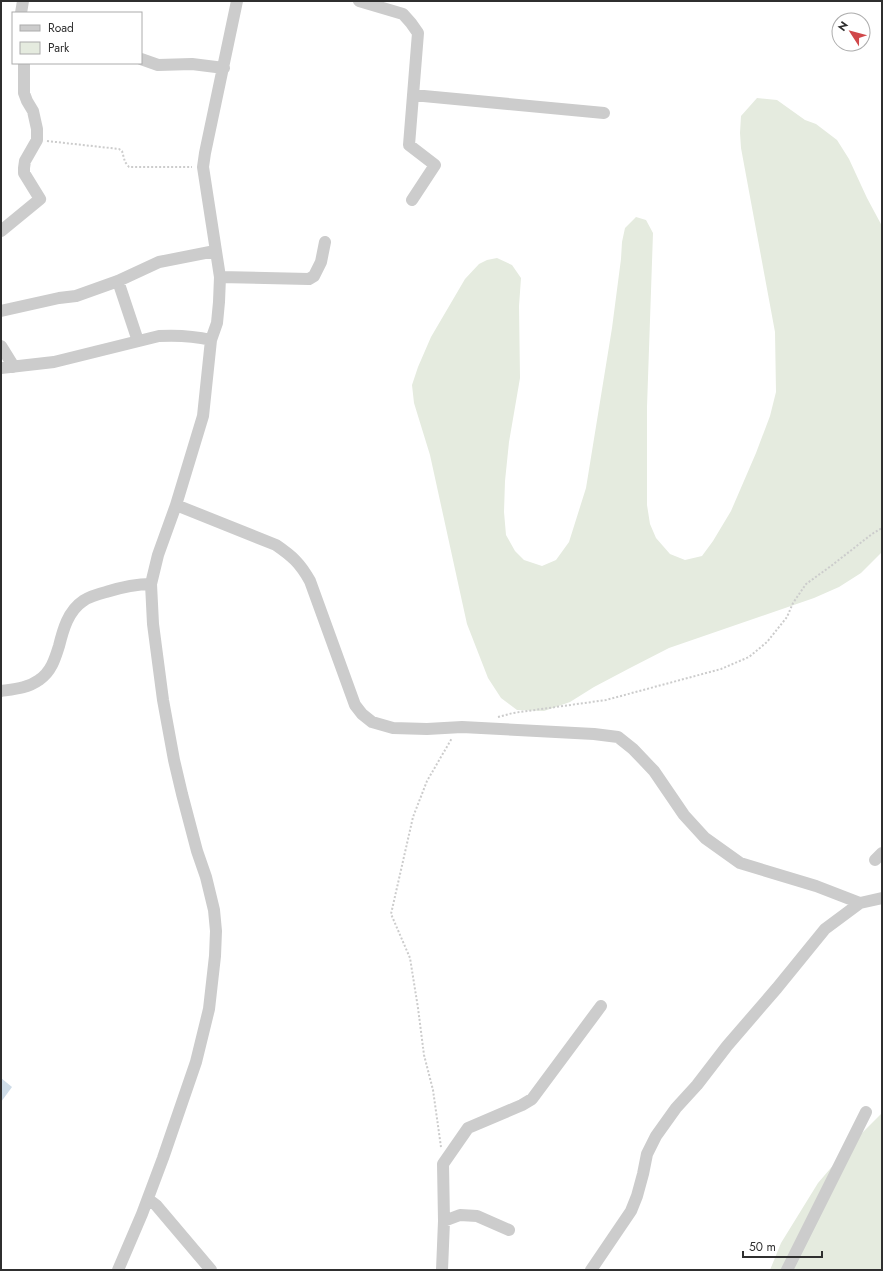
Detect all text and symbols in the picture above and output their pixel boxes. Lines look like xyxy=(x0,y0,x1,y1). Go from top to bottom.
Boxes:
legend xyxy=(12,12,142,64)
north arrow xyxy=(831,12,871,52)
text: N xyxy=(834,18,852,34)
text: Road xyxy=(48,19,74,37)
text: Park xyxy=(48,39,70,57)
scale bar xyxy=(743,1233,822,1259)
text: 50 m xyxy=(749,1238,776,1256)

